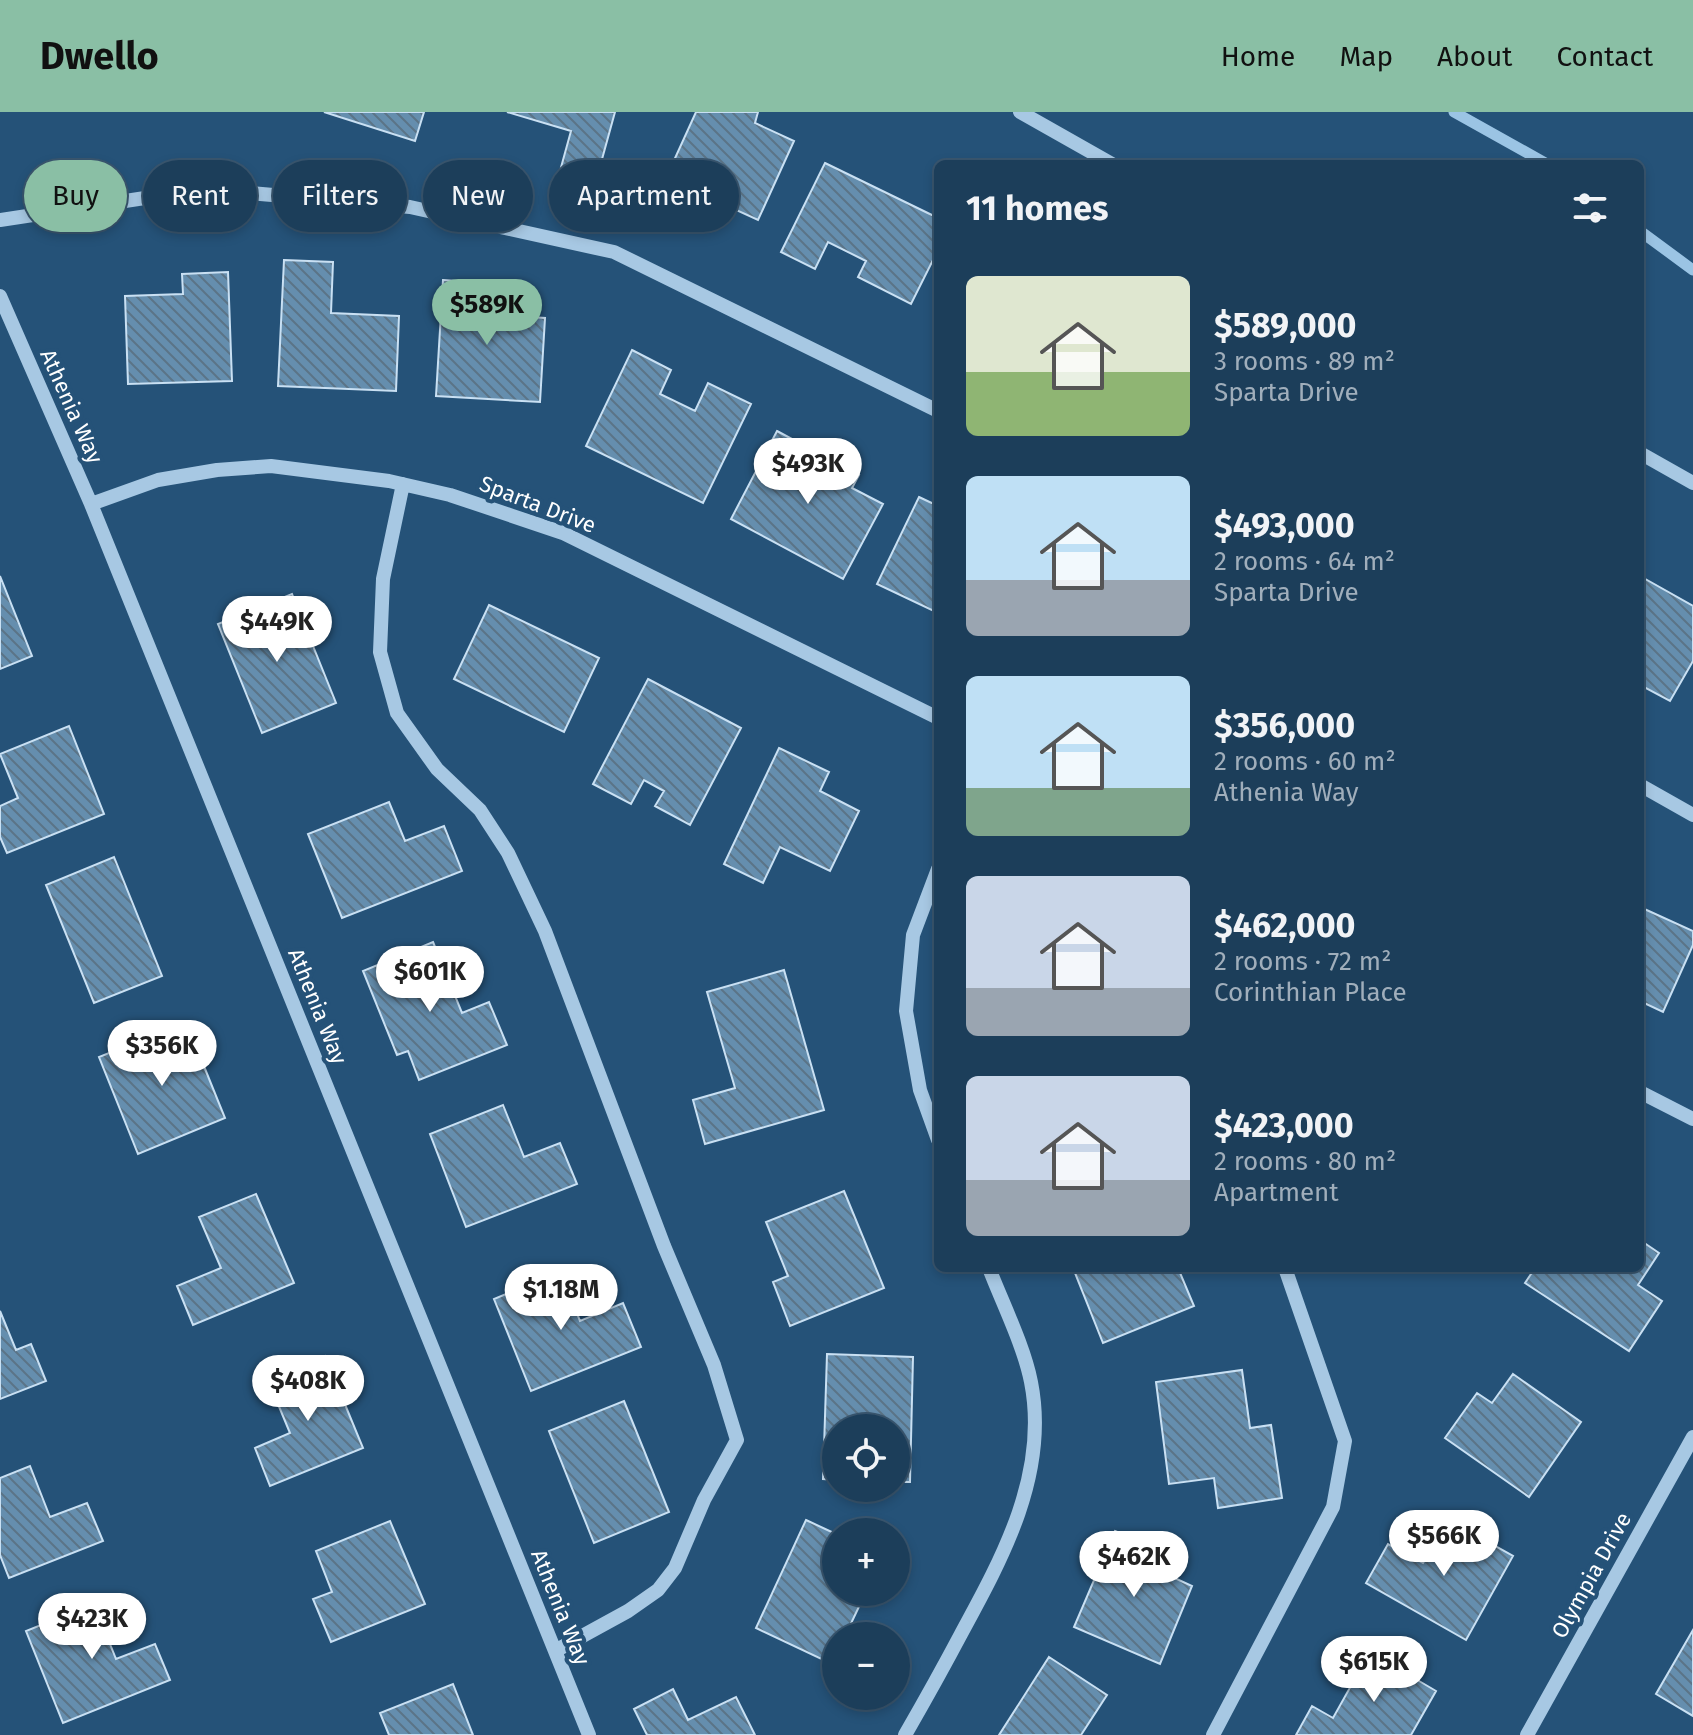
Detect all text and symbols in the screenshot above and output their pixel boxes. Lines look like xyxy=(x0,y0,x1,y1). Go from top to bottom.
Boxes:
text: Dwello xyxy=(40,33,159,79)
text: Home xyxy=(1221,40,1295,73)
text: Map xyxy=(1339,40,1393,73)
text: About xyxy=(1437,40,1512,73)
text: Contact xyxy=(1556,40,1653,73)
chip: Buy xyxy=(24,160,127,232)
chip: Rent xyxy=(143,160,257,232)
chip: Filters xyxy=(273,160,407,232)
chip: New xyxy=(423,160,533,232)
chip: Apartment xyxy=(549,160,739,232)
icon: filters xyxy=(1568,186,1612,230)
text: 11 homes xyxy=(966,188,1108,229)
pin: $589K xyxy=(431,279,543,347)
text: $589K xyxy=(450,289,524,320)
text: $589,000 xyxy=(1214,305,1357,346)
icon: home xyxy=(1030,308,1126,404)
street label: Athenia Way xyxy=(34,345,109,468)
text: 3 rooms · 89 m² xyxy=(1214,346,1395,377)
text: Sparta Drive xyxy=(1214,377,1359,408)
pin: $493K xyxy=(752,438,864,506)
text: $493K xyxy=(772,448,844,479)
street label: Sparta Drive xyxy=(476,470,600,539)
text: $493,000 xyxy=(1214,505,1355,546)
icon: home xyxy=(1030,508,1126,604)
text: 2 rooms · 64 m² xyxy=(1214,546,1395,577)
text: Sparta Drive xyxy=(1214,577,1359,608)
pin: $449K xyxy=(221,596,333,664)
text: $449K xyxy=(240,606,314,637)
text: $356,000 xyxy=(1214,705,1355,746)
icon: home xyxy=(1030,708,1126,804)
text: 2 rooms · 60 m² xyxy=(1214,746,1396,777)
text: Athenia Way xyxy=(1214,777,1359,808)
text: $462,000 xyxy=(1214,905,1356,946)
icon: home xyxy=(1030,908,1126,1004)
street label: Athenia Way xyxy=(282,944,353,1068)
pin: $601K xyxy=(374,946,486,1014)
text: 2 rooms · 72 m² xyxy=(1214,946,1391,977)
text: $601K xyxy=(394,956,466,987)
text: Corinthian Place xyxy=(1214,977,1407,1008)
pin: $356K xyxy=(106,1020,218,1088)
text: $356K xyxy=(126,1030,198,1061)
text: $423,000 xyxy=(1214,1105,1354,1146)
icon: home xyxy=(1030,1108,1126,1204)
text: 2 rooms · 80 m² xyxy=(1214,1146,1396,1177)
text: Apartment xyxy=(1214,1177,1339,1208)
pin: $1.18M xyxy=(496,1264,626,1332)
text: $1.18M xyxy=(523,1274,599,1305)
pin: $408K xyxy=(252,1355,364,1423)
text: $408K xyxy=(270,1365,346,1396)
map controls xyxy=(822,1414,910,1710)
button: locate xyxy=(822,1414,910,1502)
street label: Olympia Drive xyxy=(1546,1508,1637,1643)
pin: $566K xyxy=(1388,1510,1500,1578)
button: + xyxy=(822,1518,910,1606)
text: $566K xyxy=(1407,1520,1481,1551)
pin: $462K xyxy=(1078,1531,1190,1599)
text: $462K xyxy=(1097,1541,1171,1572)
street label: Athenia Way xyxy=(525,1545,596,1669)
pin: $423K xyxy=(36,1593,148,1661)
text: $423K xyxy=(56,1603,128,1634)
button: − xyxy=(822,1622,910,1710)
pin: $615K xyxy=(1318,1636,1430,1704)
text: $615K xyxy=(1339,1646,1409,1677)

